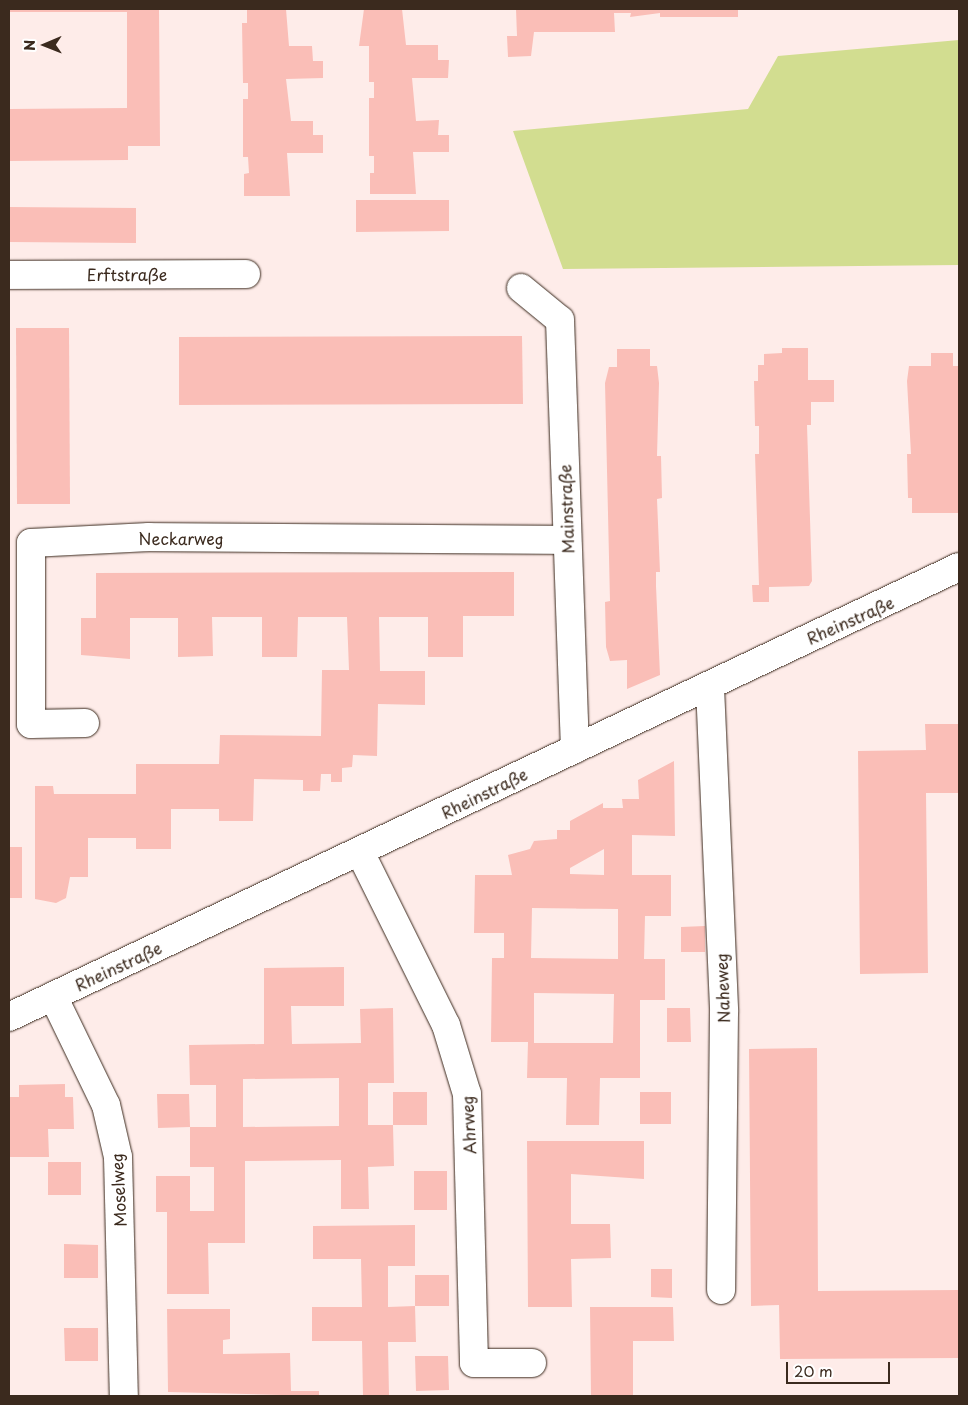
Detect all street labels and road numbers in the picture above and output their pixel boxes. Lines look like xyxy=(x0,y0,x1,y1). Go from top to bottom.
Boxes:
street label: Erftstraße xyxy=(87,264,167,284)
street label: Mainstraße xyxy=(555,464,577,554)
street label: Neckarweg xyxy=(138,528,224,548)
street label: Rheinstraße xyxy=(803,592,897,648)
street label: Rheinstraße xyxy=(438,764,530,822)
street label: Rheinstraße xyxy=(72,938,164,994)
street label: Naheweg xyxy=(711,953,733,1023)
street label: Ahrweg xyxy=(457,1095,479,1155)
street label: Moselweg xyxy=(106,1153,130,1227)

